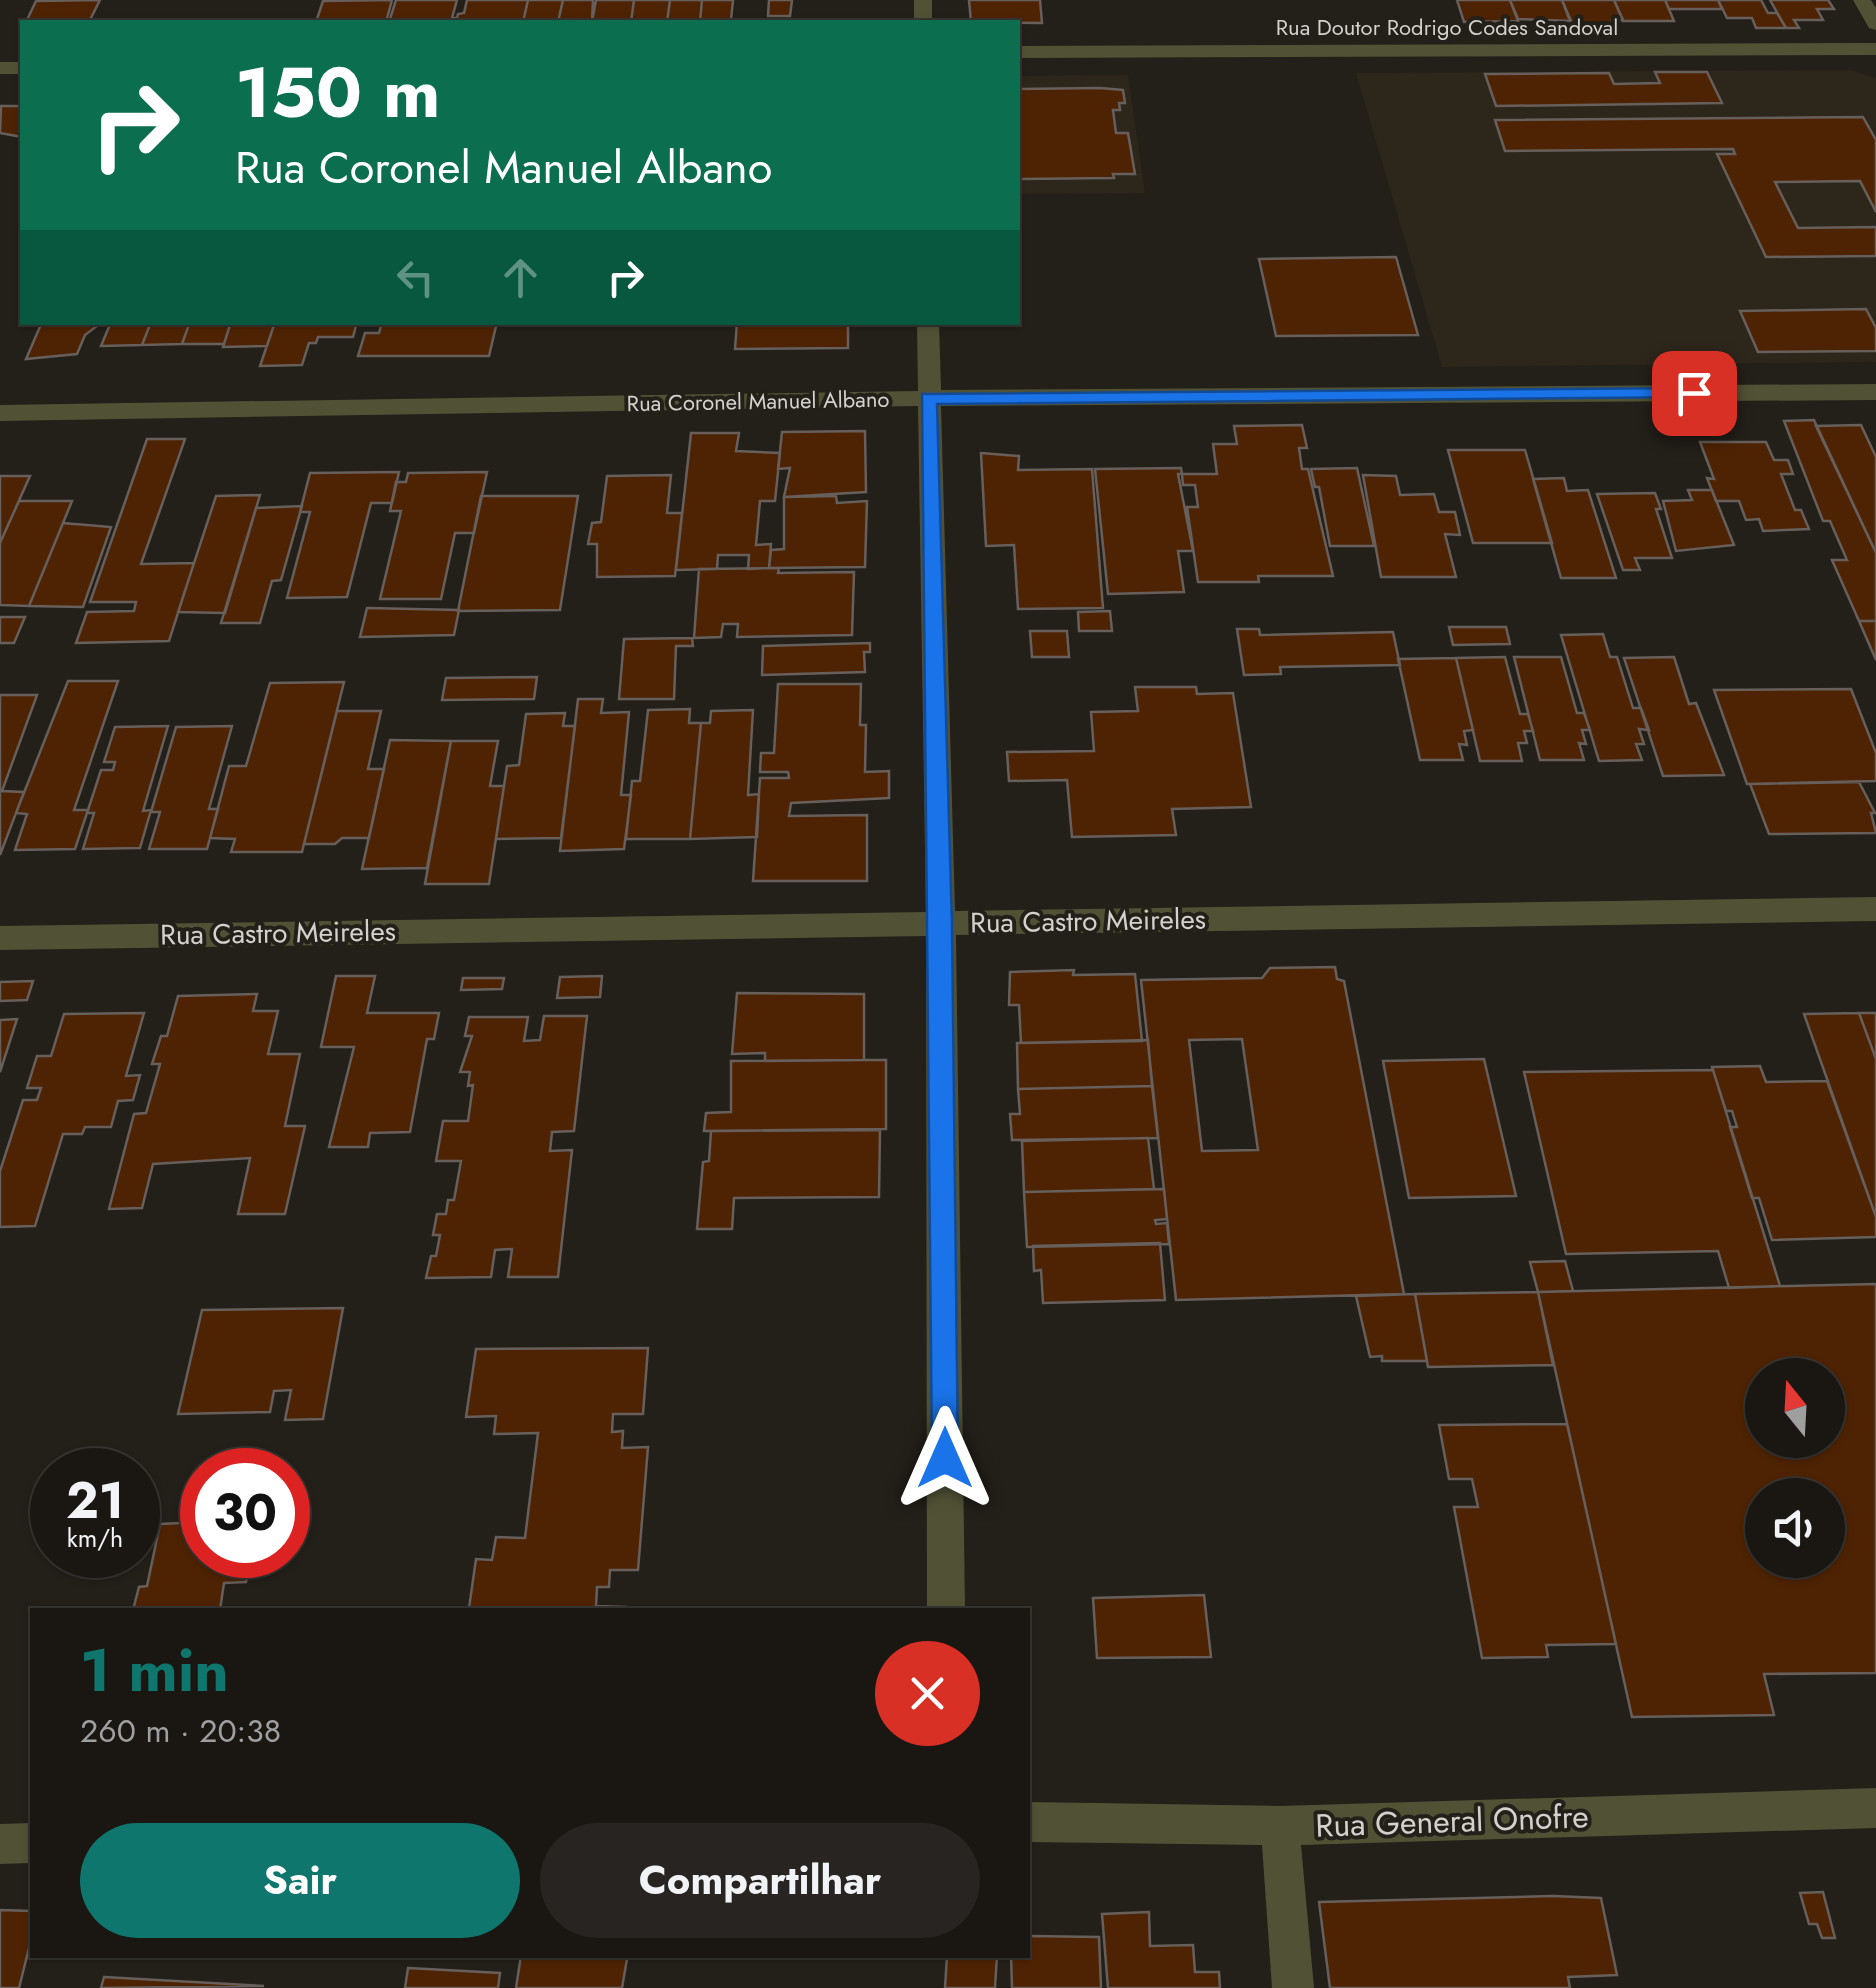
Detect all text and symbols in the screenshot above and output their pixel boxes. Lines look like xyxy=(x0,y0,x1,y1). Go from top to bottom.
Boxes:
street label: Rua Doutor Rodrigo Codes Sandoval xyxy=(1276,11,1618,43)
text: 150 m xyxy=(235,42,441,143)
icon: right xyxy=(70,60,200,190)
text: Rua Coronel Manuel Albano xyxy=(235,135,772,200)
icon: left xyxy=(388,250,443,305)
icon: ahead xyxy=(493,250,548,305)
icon: right xyxy=(598,250,653,305)
pin xyxy=(1652,351,1737,436)
icon: arrive xyxy=(1667,366,1722,421)
street label: Rua Coronel Manuel Albano xyxy=(626,383,890,419)
street label: Rua Castro Meireles xyxy=(970,898,1206,944)
street label: Rua Castro Meireles xyxy=(160,910,396,956)
north arrow xyxy=(1745,1358,1845,1458)
map controls xyxy=(1745,1358,1845,1578)
position arrow xyxy=(893,1406,997,1510)
speed limit sign: 30 xyxy=(180,1448,310,1578)
text: 21 xyxy=(66,1464,124,1537)
button: sound xyxy=(1745,1478,1845,1578)
text: km/h xyxy=(67,1520,123,1556)
text: 1 min xyxy=(80,1627,229,1714)
button: close xyxy=(875,1641,980,1746)
text: 260 m · 20:38 xyxy=(80,1708,281,1754)
street label: Rua General Onofre xyxy=(1315,1793,1589,1849)
button: Sair xyxy=(80,1823,520,1938)
button: Compartilhar xyxy=(540,1823,980,1938)

